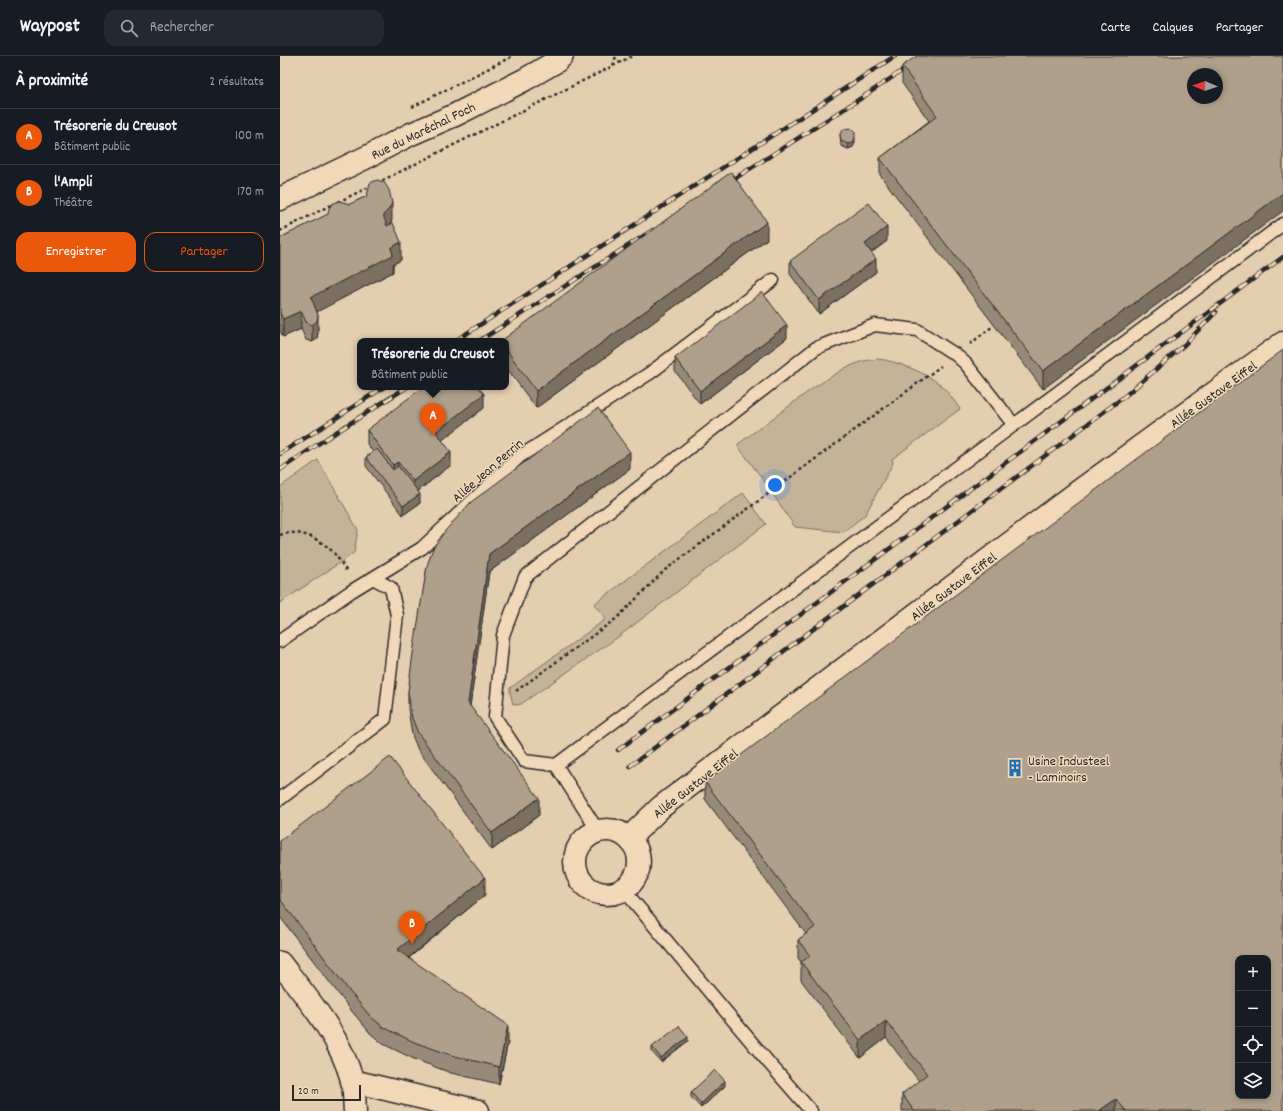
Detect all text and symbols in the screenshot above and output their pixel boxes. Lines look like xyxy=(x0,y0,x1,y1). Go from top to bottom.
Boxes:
search box xyxy=(104,10,384,46)
text: Waypost xyxy=(20,14,80,41)
icon: search xyxy=(118,17,140,39)
text: Rechercher xyxy=(150,17,214,39)
text: Carte xyxy=(1101,18,1131,38)
text: Calques xyxy=(1153,18,1194,38)
text: Partager xyxy=(1216,18,1263,38)
north arrow xyxy=(1187,68,1223,104)
text: À proximité xyxy=(16,70,88,94)
text: 2 résultats xyxy=(210,73,264,92)
street label: Rue du Maréchal Foch xyxy=(368,98,479,166)
text: Trésorerie du Creusot xyxy=(54,116,177,138)
text: A xyxy=(25,127,33,146)
text: 100 m xyxy=(235,127,264,146)
text: Bâtiment public xyxy=(54,138,130,157)
text: l'Ampli xyxy=(54,172,92,194)
text: B xyxy=(26,183,32,202)
text: 170 m xyxy=(237,183,264,202)
text: Théâtre xyxy=(54,194,93,213)
button: Enregistrer xyxy=(16,232,136,272)
button: Partager xyxy=(144,232,264,272)
popup xyxy=(357,338,509,390)
text: Trésorerie du Creusot xyxy=(371,344,495,366)
street label: Allée Gustave Eiffel xyxy=(1166,357,1262,434)
text: Bâtiment public xyxy=(371,366,448,385)
pin: A xyxy=(420,403,446,436)
street label: Allée Jean Perrin xyxy=(448,435,529,508)
your location xyxy=(765,475,785,495)
street label: Allée Gustave Eiffel xyxy=(907,548,1002,627)
street label: Allée Gustave Eiffel xyxy=(649,744,744,824)
place label: Usine Industeel - Laminoirs xyxy=(1028,752,1110,788)
building icon: Usine Industeel - Laminoirs xyxy=(1005,758,1025,778)
pin: B xyxy=(399,911,425,944)
map controls xyxy=(1235,955,1271,1099)
button: + xyxy=(1235,955,1271,991)
button: − xyxy=(1235,991,1271,1027)
button: locate xyxy=(1235,1027,1271,1063)
button: layers xyxy=(1235,1063,1271,1099)
scale bar xyxy=(292,1083,361,1102)
text: 20 m xyxy=(298,1084,319,1100)

